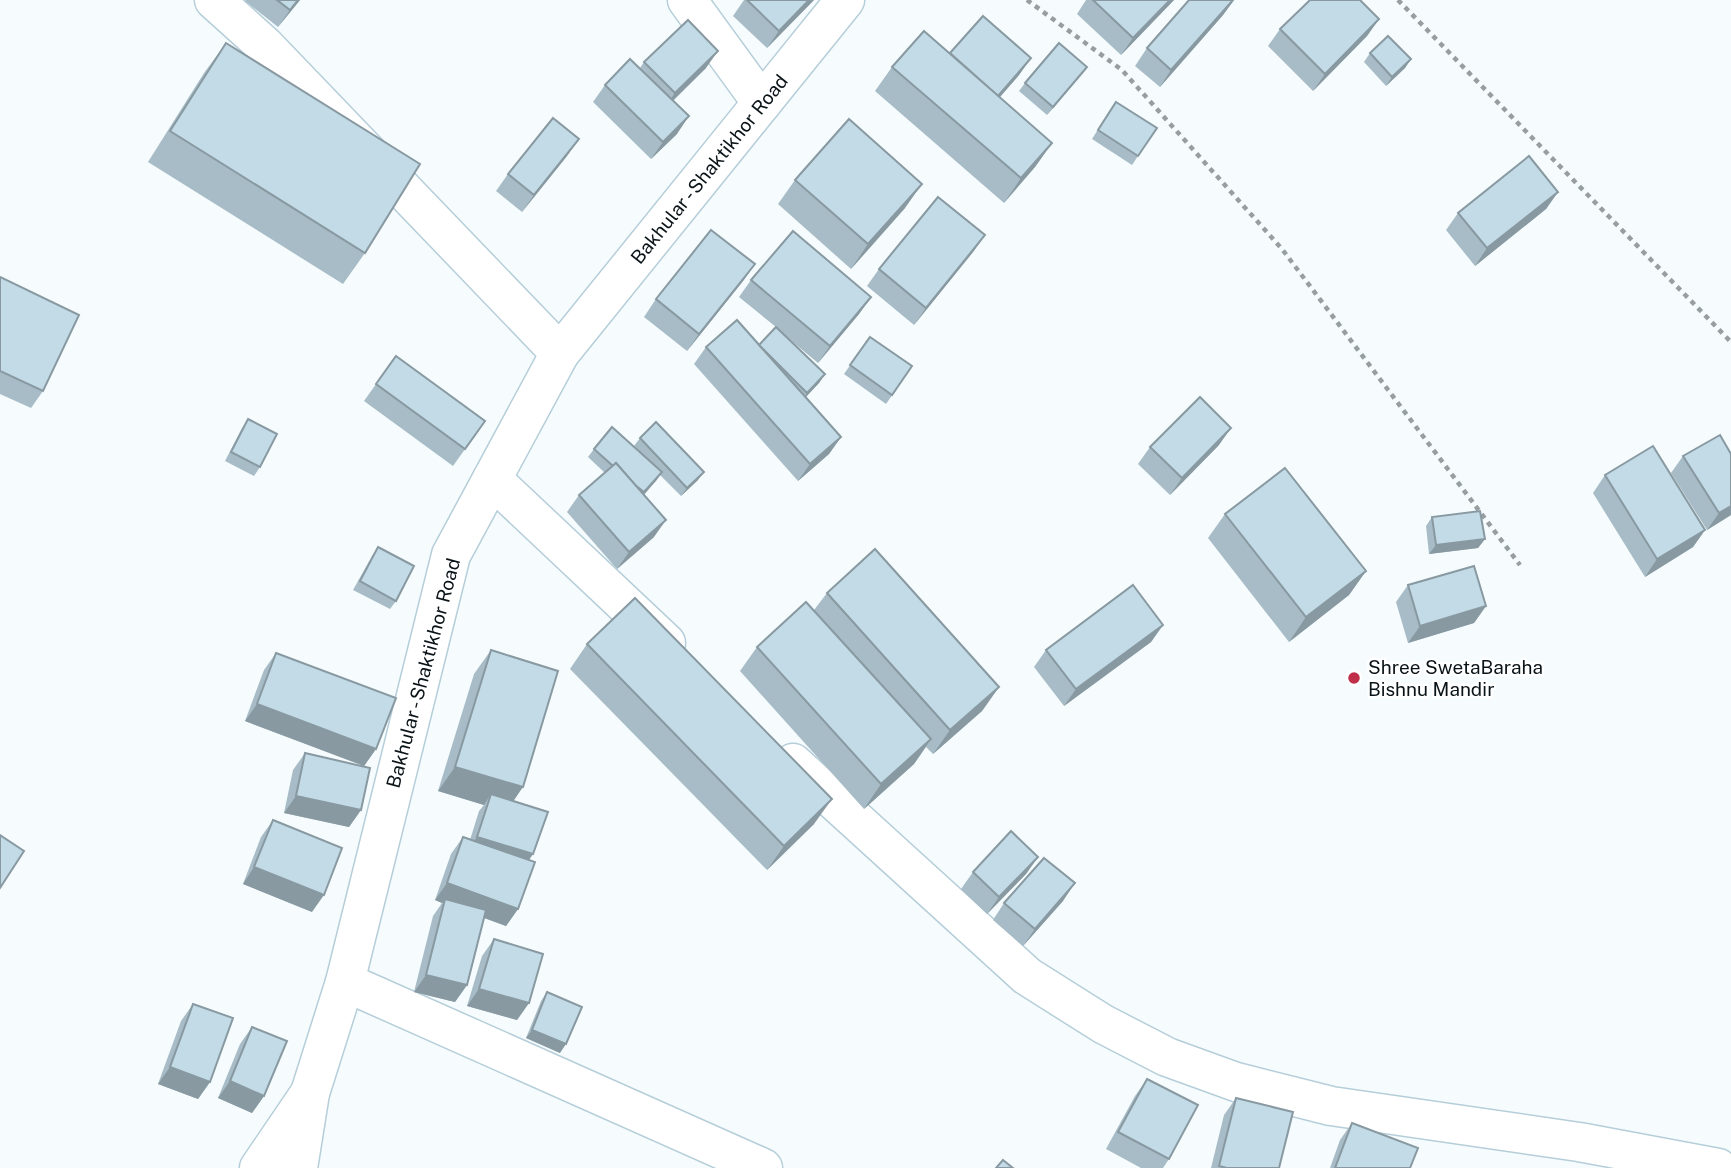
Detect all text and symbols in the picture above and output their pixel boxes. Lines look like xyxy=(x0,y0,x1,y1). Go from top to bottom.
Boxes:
street label: Bakhular - Shaktikhor Road xyxy=(626,70,792,268)
street label: Bakhular - Shaktikhor Road xyxy=(382,556,464,790)
place label: Shree SwetaBaraha Bishnu Mandir xyxy=(1368,656,1543,700)
marker: Shree SwetaBaraha Bishnu Mandir xyxy=(1346,670,1362,686)

